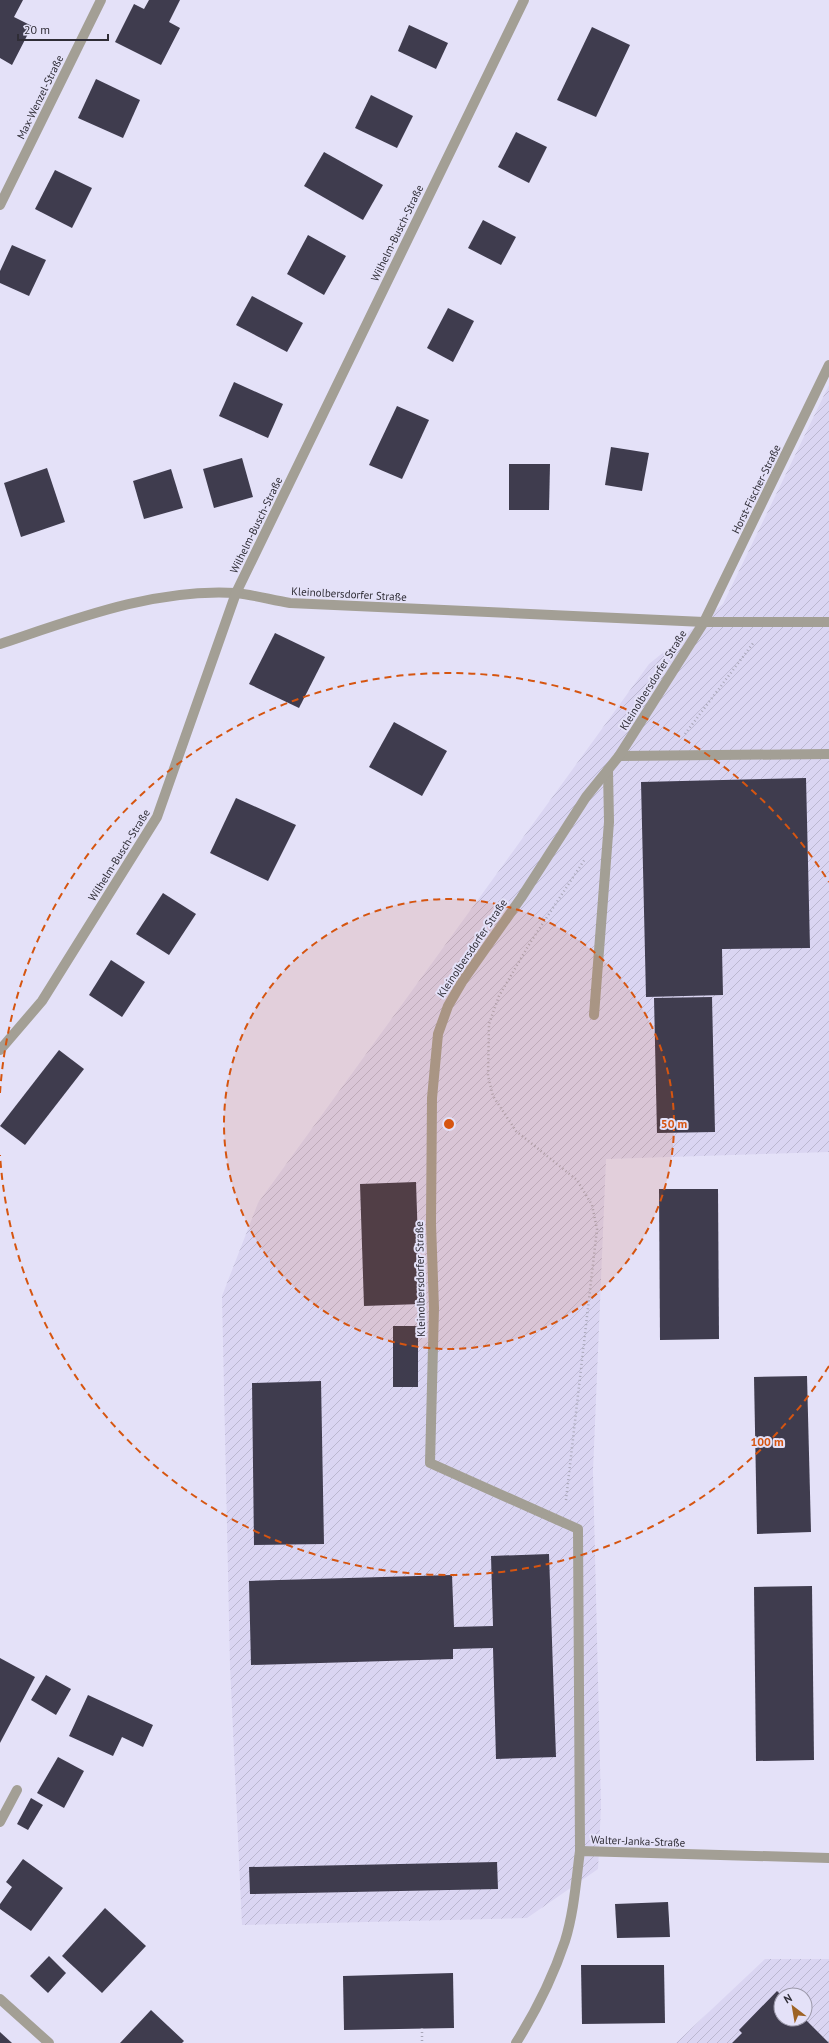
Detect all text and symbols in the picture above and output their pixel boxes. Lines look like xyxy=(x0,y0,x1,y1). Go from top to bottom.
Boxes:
scale bar xyxy=(18,16,108,42)
text: 20 m xyxy=(24,22,50,37)
street label: Max-Wenzel-Straße xyxy=(14,52,67,141)
street label: Wilhelm-Busch-Straße xyxy=(368,182,427,284)
street label: Horst-Fischer-Straße xyxy=(728,442,784,536)
street label: Wilhelm-Busch-Straße xyxy=(227,474,286,576)
street label: Kleinolbersdorfer Straße xyxy=(291,584,407,604)
street label: Kleinolbersdorfer Straße xyxy=(616,627,690,733)
street label: Wilhelm-Busch-Straße xyxy=(85,806,153,904)
street label: Kleinolbersdorfer Straße xyxy=(434,896,510,1000)
text: 50 m xyxy=(661,1116,687,1131)
centre of rings xyxy=(442,1117,456,1131)
street label: Kleinolbersdorfer Straße xyxy=(412,1221,428,1337)
text: 100 m xyxy=(750,1434,784,1449)
street label: Walter-Janka-Straße xyxy=(591,1832,686,1850)
north arrow xyxy=(773,1987,813,2027)
text: N xyxy=(781,1991,795,2006)

